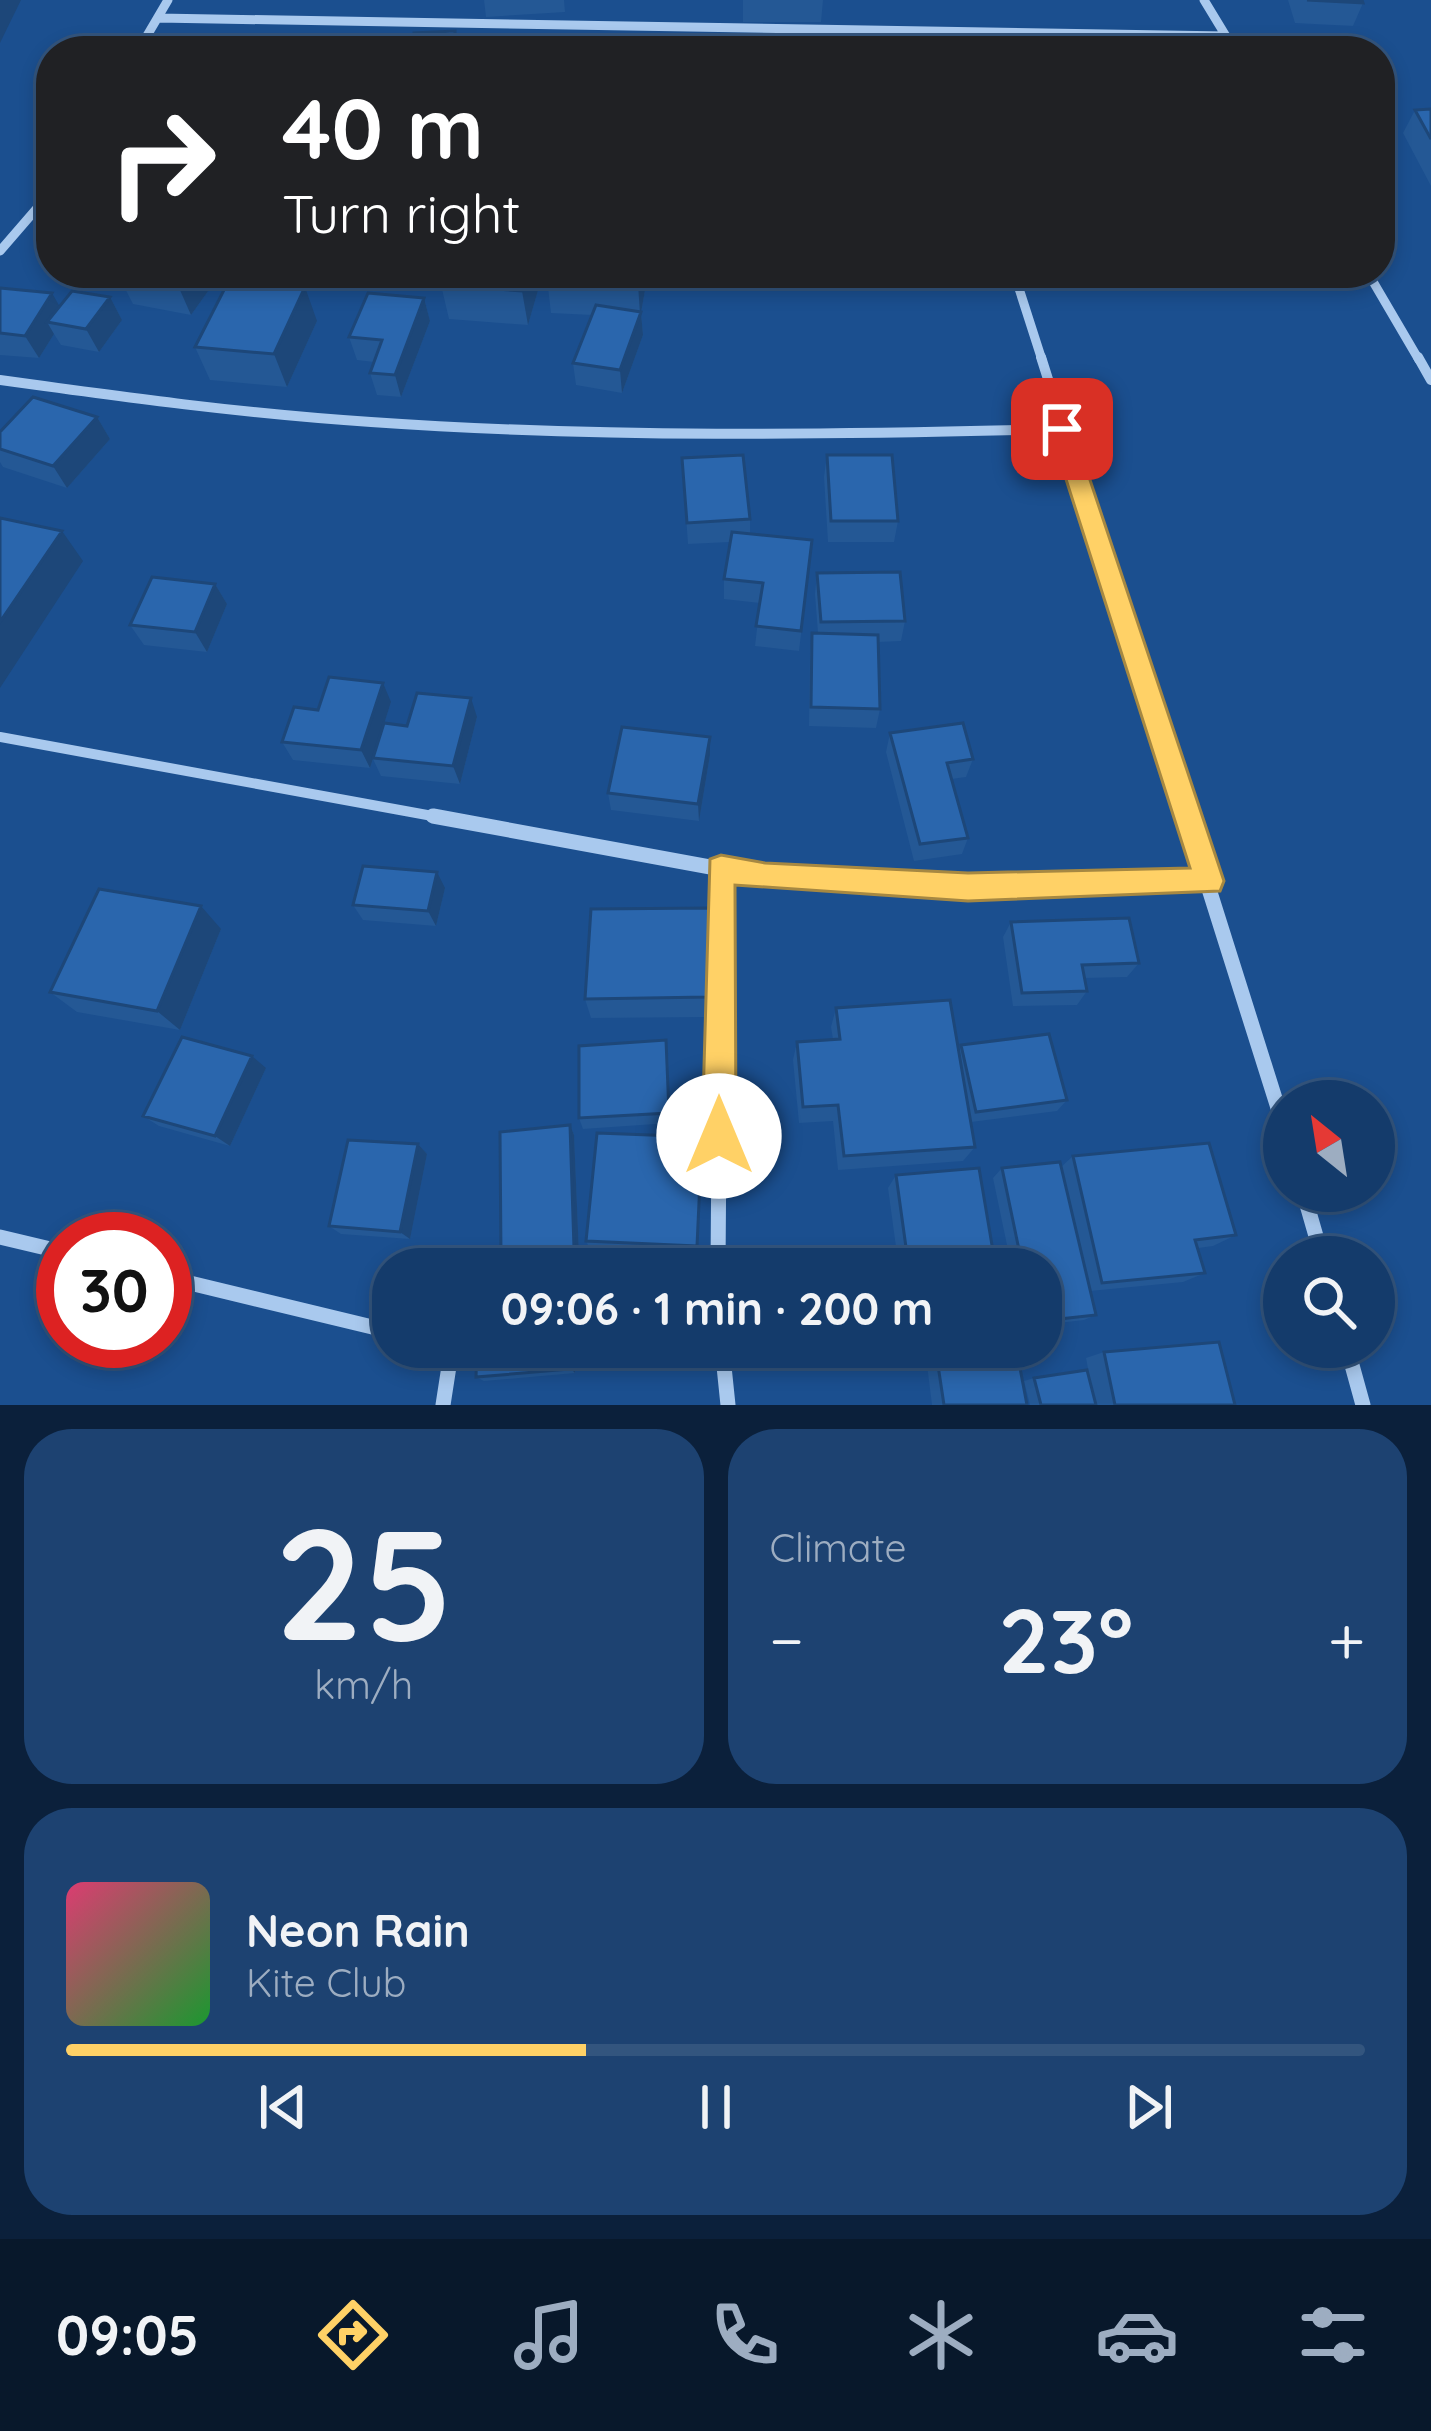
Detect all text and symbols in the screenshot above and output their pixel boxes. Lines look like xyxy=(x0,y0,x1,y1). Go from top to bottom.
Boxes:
text: 40 m xyxy=(282,75,484,180)
icon: right xyxy=(84,84,240,240)
text: Turn right xyxy=(282,179,521,247)
pin xyxy=(1011,378,1113,480)
icon: arrive xyxy=(1029,396,1095,462)
position arrow xyxy=(656,1073,782,1199)
north arrow xyxy=(1263,1080,1395,1212)
map controls xyxy=(1263,1080,1395,1368)
speed limit sign: 30 xyxy=(36,1212,192,1368)
button: search xyxy=(1263,1236,1395,1368)
text: 09:06 · 1 min · 200 m xyxy=(501,1280,933,1336)
text: 25 xyxy=(274,1484,453,1679)
text: Climate xyxy=(770,1523,907,1572)
text: 23° xyxy=(998,1583,1133,1696)
text: − xyxy=(770,1598,804,1681)
text: + xyxy=(1328,1598,1365,1681)
text: km/h xyxy=(314,1660,413,1709)
text: Neon Rain xyxy=(246,1902,470,1958)
text: Kite Club xyxy=(246,1958,406,2007)
icon: previous xyxy=(250,2074,316,2140)
icon: pause xyxy=(683,2074,749,2140)
icon: next xyxy=(1116,2074,1182,2140)
icon: directions xyxy=(311,2293,395,2377)
icon: music xyxy=(507,2293,591,2377)
icon: phone xyxy=(703,2293,787,2377)
icon: climate xyxy=(899,2293,983,2377)
icon: car xyxy=(1095,2293,1179,2377)
icon: filters xyxy=(1291,2293,1375,2377)
text: 09:05 xyxy=(56,2301,199,2369)

